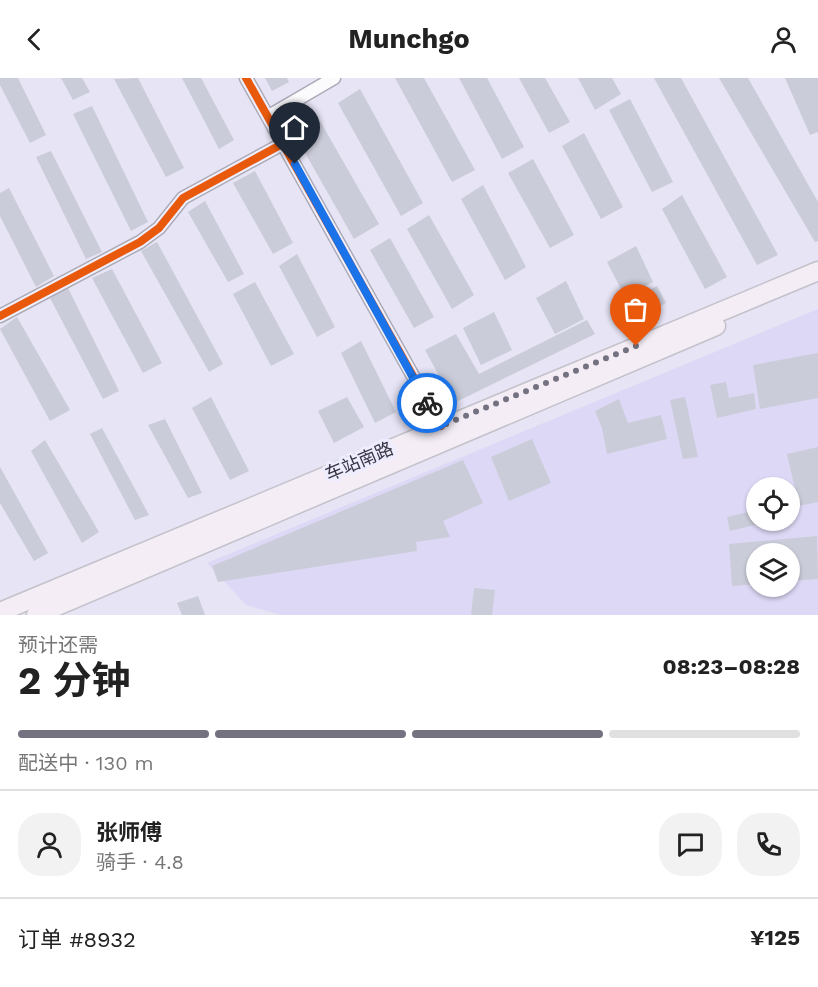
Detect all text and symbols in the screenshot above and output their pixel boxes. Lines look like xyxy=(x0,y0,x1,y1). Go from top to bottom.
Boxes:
icon: back xyxy=(18,23,51,56)
text: Munchgo xyxy=(348,23,470,55)
icon: person xyxy=(767,23,800,56)
pin xyxy=(269,102,320,164)
icon: home xyxy=(278,111,311,144)
pin xyxy=(610,284,661,346)
icon: bag xyxy=(619,293,652,326)
courier xyxy=(397,373,457,433)
icon: bike xyxy=(411,387,444,420)
street label: 车站南路 xyxy=(322,437,396,485)
map controls xyxy=(746,477,800,597)
button: locate xyxy=(746,477,800,531)
button: layers xyxy=(746,543,800,597)
text: 预计还需 xyxy=(18,633,98,657)
text: 08:23–08:28 xyxy=(662,654,800,679)
text: 2 分钟 xyxy=(18,658,130,703)
text: 配送中 · 130 m xyxy=(18,751,154,775)
button: person xyxy=(18,813,81,876)
button: chat xyxy=(659,813,722,876)
button: phone xyxy=(737,813,800,876)
text: 张师傅 xyxy=(96,820,162,845)
text: 骑手 · 4.8 xyxy=(96,850,184,874)
text: ¥125 xyxy=(750,925,800,950)
text: 订单 #8932 xyxy=(18,927,136,952)

